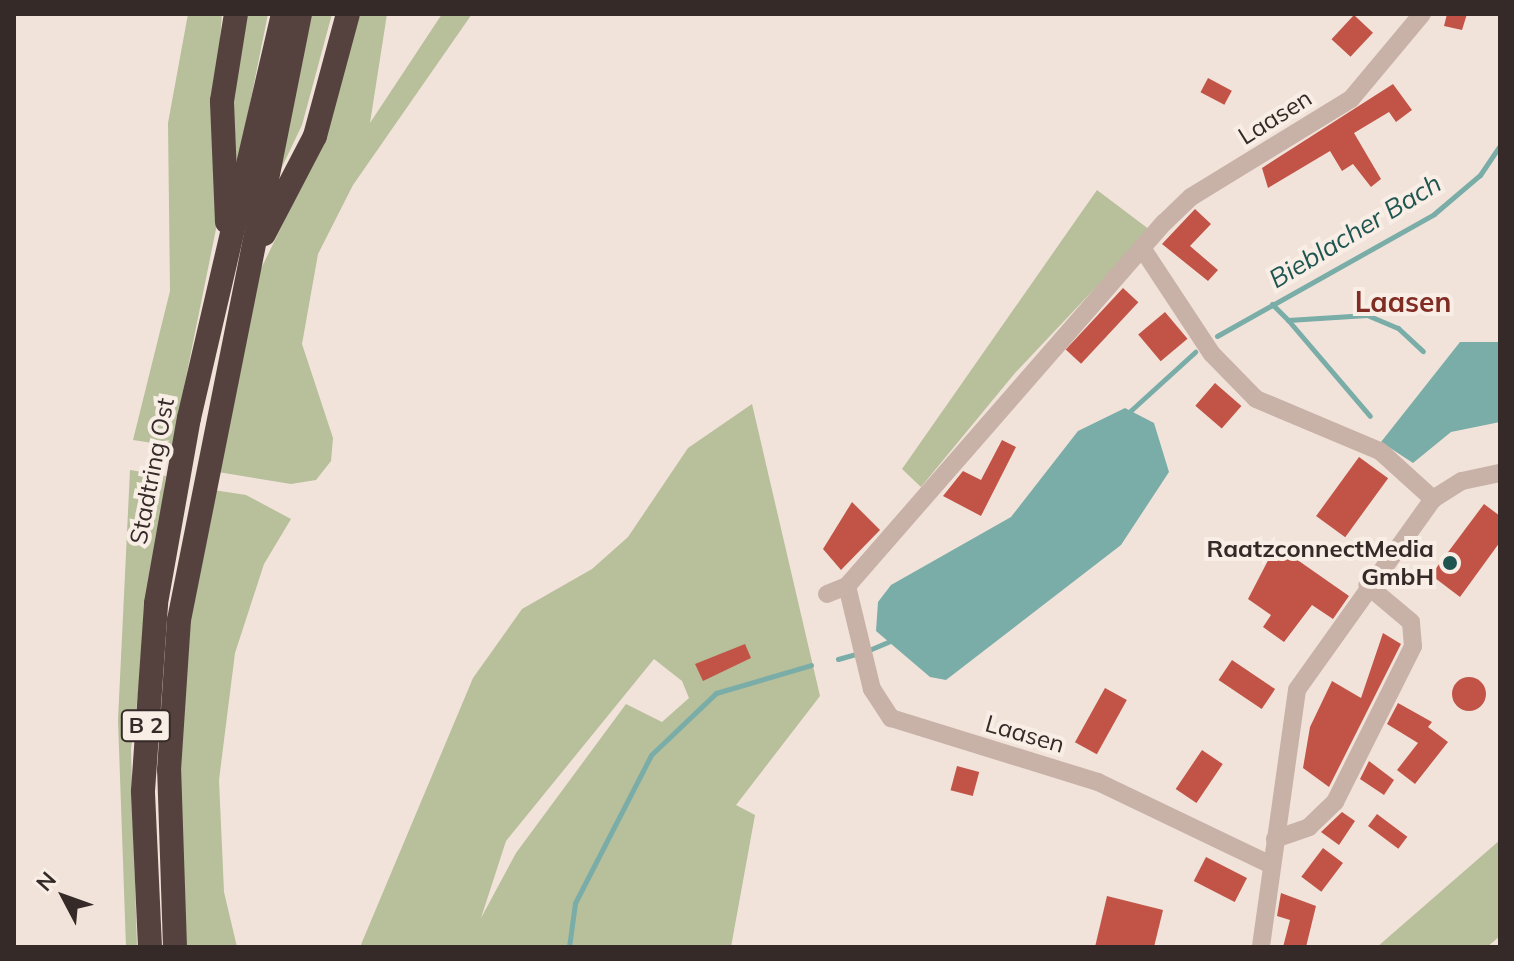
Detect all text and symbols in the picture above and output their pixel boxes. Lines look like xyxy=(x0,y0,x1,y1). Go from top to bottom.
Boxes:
street label: Laasen xyxy=(1233,83,1317,151)
water label: Bieblacher Bach xyxy=(1263,167,1447,295)
district label: Laasen xyxy=(1355,285,1451,319)
street label: Stadtring Ost xyxy=(124,395,180,547)
place label: RaatzconnectMedia GmbH xyxy=(1207,535,1434,591)
marker: RaatzconnectMedia GmbH xyxy=(1441,554,1459,572)
road number: B 2 xyxy=(120,708,172,744)
street label: Laasen xyxy=(982,709,1068,759)
north arrow xyxy=(24,857,104,937)
text: N xyxy=(30,866,62,897)

